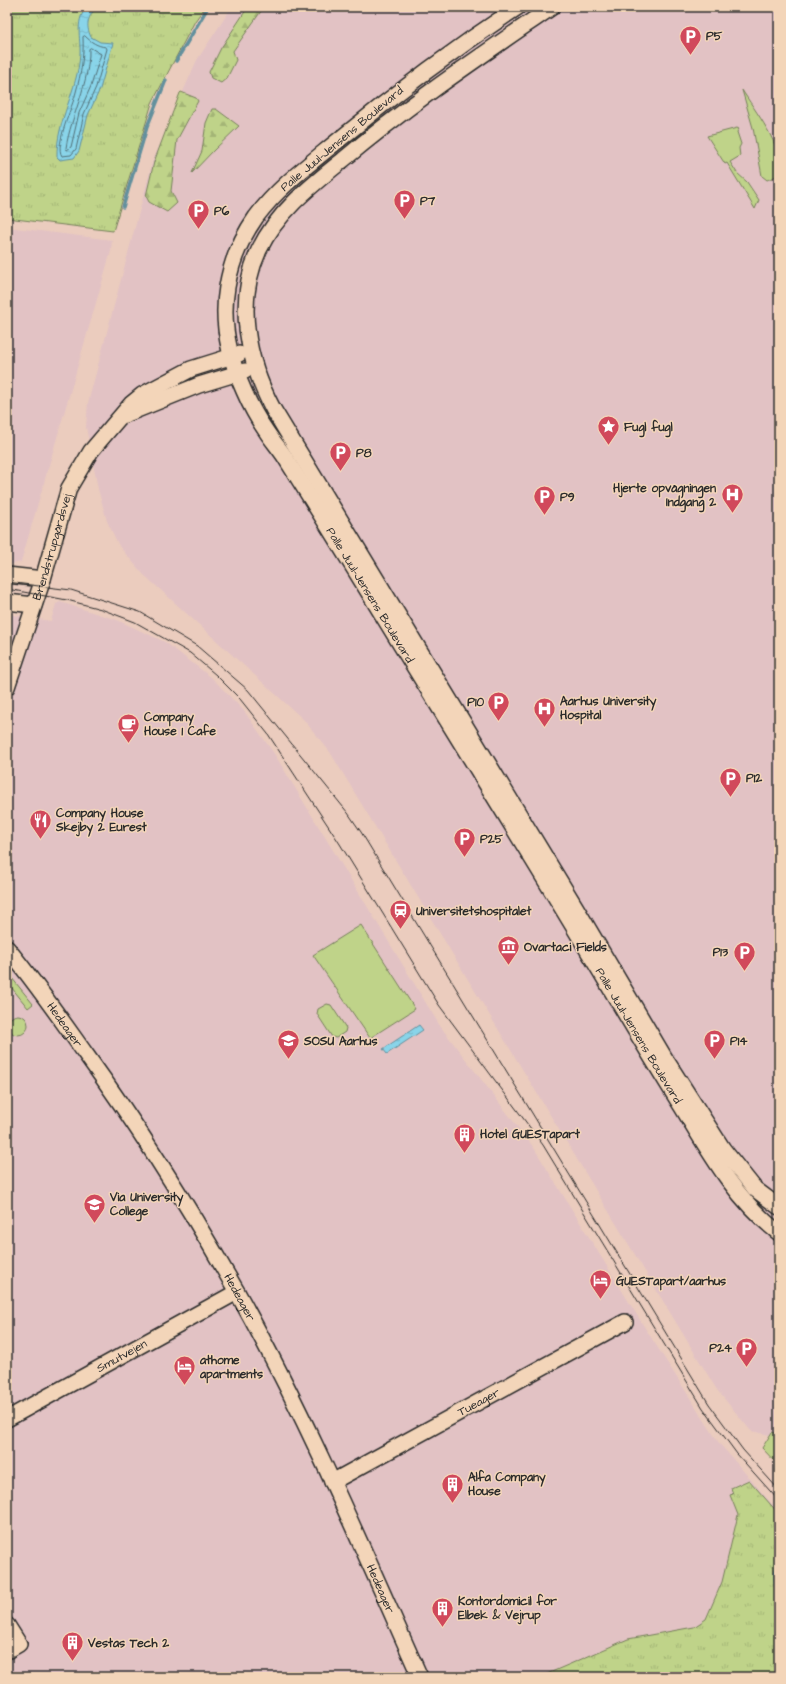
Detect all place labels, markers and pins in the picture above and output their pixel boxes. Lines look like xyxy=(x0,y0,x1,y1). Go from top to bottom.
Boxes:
parking icon: P5 xyxy=(677,23,703,56)
place label: P5 xyxy=(706,28,723,45)
parking icon: P7 xyxy=(392,188,418,221)
place label: P7 xyxy=(420,193,436,210)
parking icon: P6 xyxy=(186,198,212,231)
place label: P6 xyxy=(214,203,230,220)
place icon: Fugl fugl xyxy=(595,414,621,447)
place label: Fugl fugl xyxy=(624,419,673,438)
parking icon: P8 xyxy=(328,440,354,473)
place label: P8 xyxy=(356,445,372,462)
place label: Hjerte opvågningen Indgang 2 xyxy=(613,480,716,513)
hospital icon: Hjerte opvågningen Indgang 2 xyxy=(719,482,745,515)
parking icon: P9 xyxy=(531,484,557,517)
place label: P9 xyxy=(560,489,575,506)
parking icon: P10 xyxy=(486,689,512,722)
place label: Aarhus University Hospital xyxy=(560,693,657,725)
place label: P10 xyxy=(467,694,484,711)
hospital icon: Aarhus University Hospital xyxy=(532,695,558,728)
place label: Company House 1 Cafe xyxy=(144,709,216,740)
cafe icon: Company House 1 Cafe xyxy=(116,711,142,744)
parking icon: P12 xyxy=(717,765,743,798)
place label: P12 xyxy=(746,770,762,787)
place label: Company House Skejby 2 Eurest xyxy=(55,805,147,837)
restaurant icon: Company House Skejby 2 Eurest xyxy=(27,807,53,840)
parking icon: P25 xyxy=(452,826,478,859)
place label: P25 xyxy=(480,831,504,848)
station icon: Universitetshospitalet xyxy=(387,898,413,931)
place label: Universitetshospitalet xyxy=(415,903,531,921)
museum icon: Ovartaci Fields xyxy=(495,934,521,967)
place label: Ovartaci Fields xyxy=(524,939,607,956)
parking icon: P13 xyxy=(731,939,757,972)
place label: P13 xyxy=(713,944,729,961)
school or university icon: SOSU Aarhus xyxy=(276,1028,302,1061)
parking icon: P14 xyxy=(702,1028,728,1061)
place label: SOSU Aarhus xyxy=(303,1033,377,1050)
place label: P14 xyxy=(730,1033,748,1050)
building icon: Hotel GUESTapart xyxy=(452,1121,478,1154)
place label: Hotel GUESTapart xyxy=(480,1126,580,1144)
place label: Via University College xyxy=(109,1189,184,1222)
school or university icon: Via University College xyxy=(82,1191,108,1224)
hotel icon: GUESTapart/aarhus xyxy=(587,1268,613,1301)
place label: GUESTapart/aarhus xyxy=(616,1273,726,1291)
parking icon: P24 xyxy=(734,1335,760,1368)
place label: P24 xyxy=(709,1340,733,1357)
place label: athome apartments xyxy=(199,1352,263,1384)
hotel icon: athome apartments xyxy=(171,1354,197,1387)
place label: Alfa Company House xyxy=(468,1469,546,1500)
building icon: Alfa Company House xyxy=(439,1471,465,1504)
place label: Kontordomicil for Elbek & Vejrup xyxy=(458,1593,557,1625)
building icon: Kontordomicil for Elbek & Vejrup xyxy=(429,1595,455,1628)
building icon: Vestas Tech 2 xyxy=(60,1630,86,1663)
place label: Vestas Tech 2 xyxy=(87,1635,169,1652)

